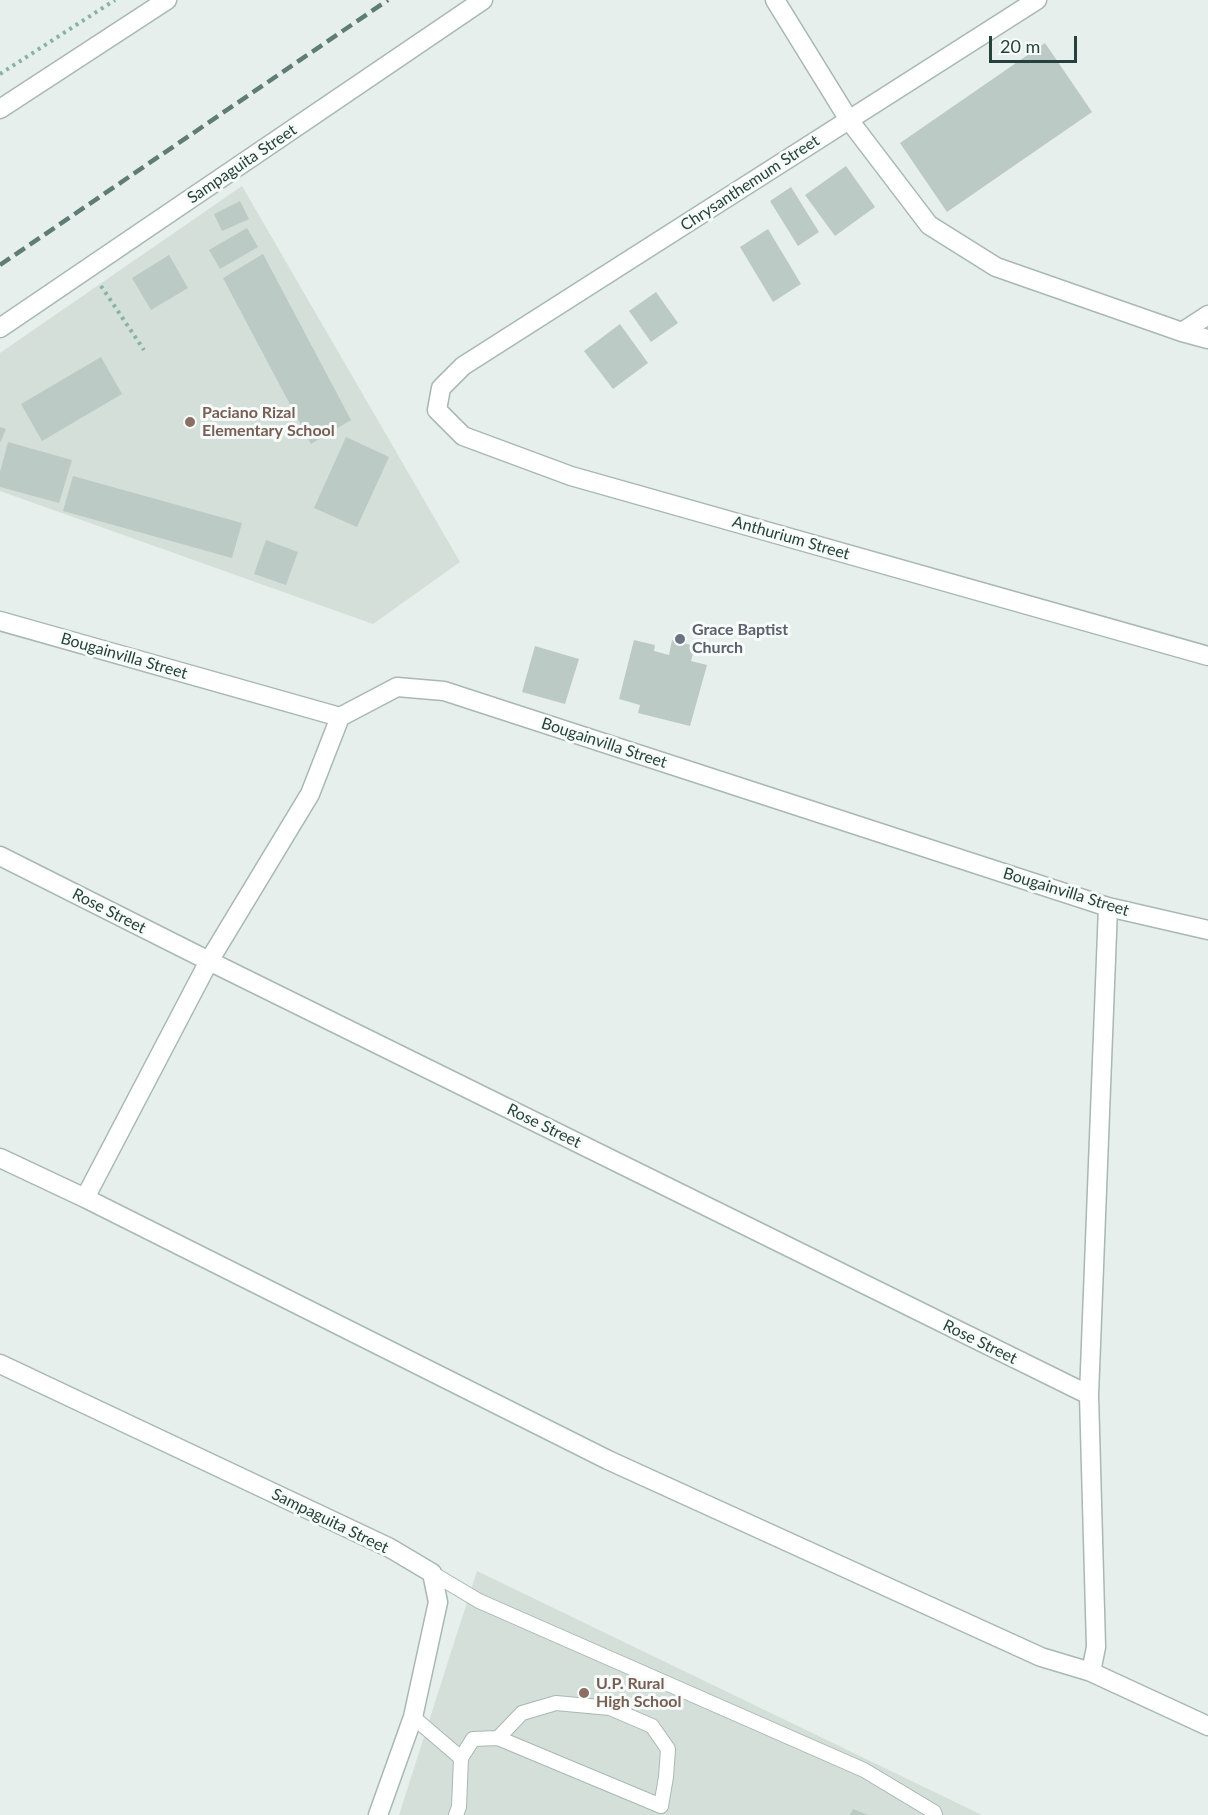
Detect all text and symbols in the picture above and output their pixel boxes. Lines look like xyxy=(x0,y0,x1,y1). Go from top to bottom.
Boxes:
scale bar xyxy=(992,24,1080,62)
text: 20 m xyxy=(1000,35,1040,57)
street label: Sampaguita Street xyxy=(184,120,300,208)
street label: Chrysanthemum Street xyxy=(677,131,823,235)
place label: Paciano Rizal Elementary School xyxy=(202,403,335,441)
marker: Paciano Rizal Elementary School xyxy=(183,415,197,429)
street label: Anthurium Street xyxy=(730,512,852,564)
place label: Grace Baptist Church xyxy=(692,620,788,658)
street label: Bougainvilla Street xyxy=(58,629,190,683)
marker: Grace Baptist Church xyxy=(673,632,687,646)
street label: Bougainvilla Street xyxy=(539,714,669,772)
street label: Bougainvilla Street xyxy=(1001,864,1131,920)
street label: Rose Street xyxy=(69,884,149,938)
street label: Rose Street xyxy=(504,1100,584,1152)
street label: Rose Street xyxy=(940,1316,1020,1368)
street label: Sampaguita Street xyxy=(268,1484,392,1558)
place label: U.P. Rural High School xyxy=(596,1674,681,1712)
marker: U.P. Rural High School xyxy=(577,1686,591,1700)

